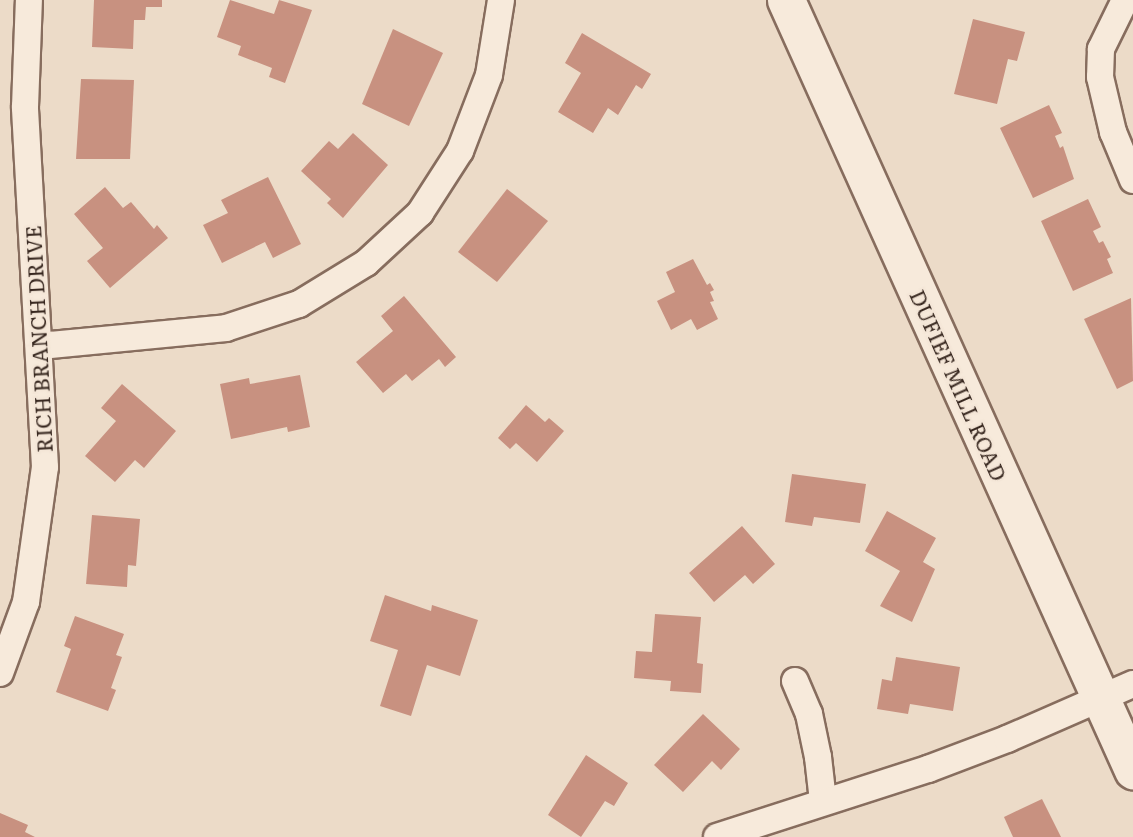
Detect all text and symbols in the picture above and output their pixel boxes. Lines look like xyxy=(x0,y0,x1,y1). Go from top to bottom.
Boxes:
street label: RICH BRANCH DRIVE xyxy=(19,225,57,453)
street label: DUFIEF MILL ROAD xyxy=(905,286,1013,484)

